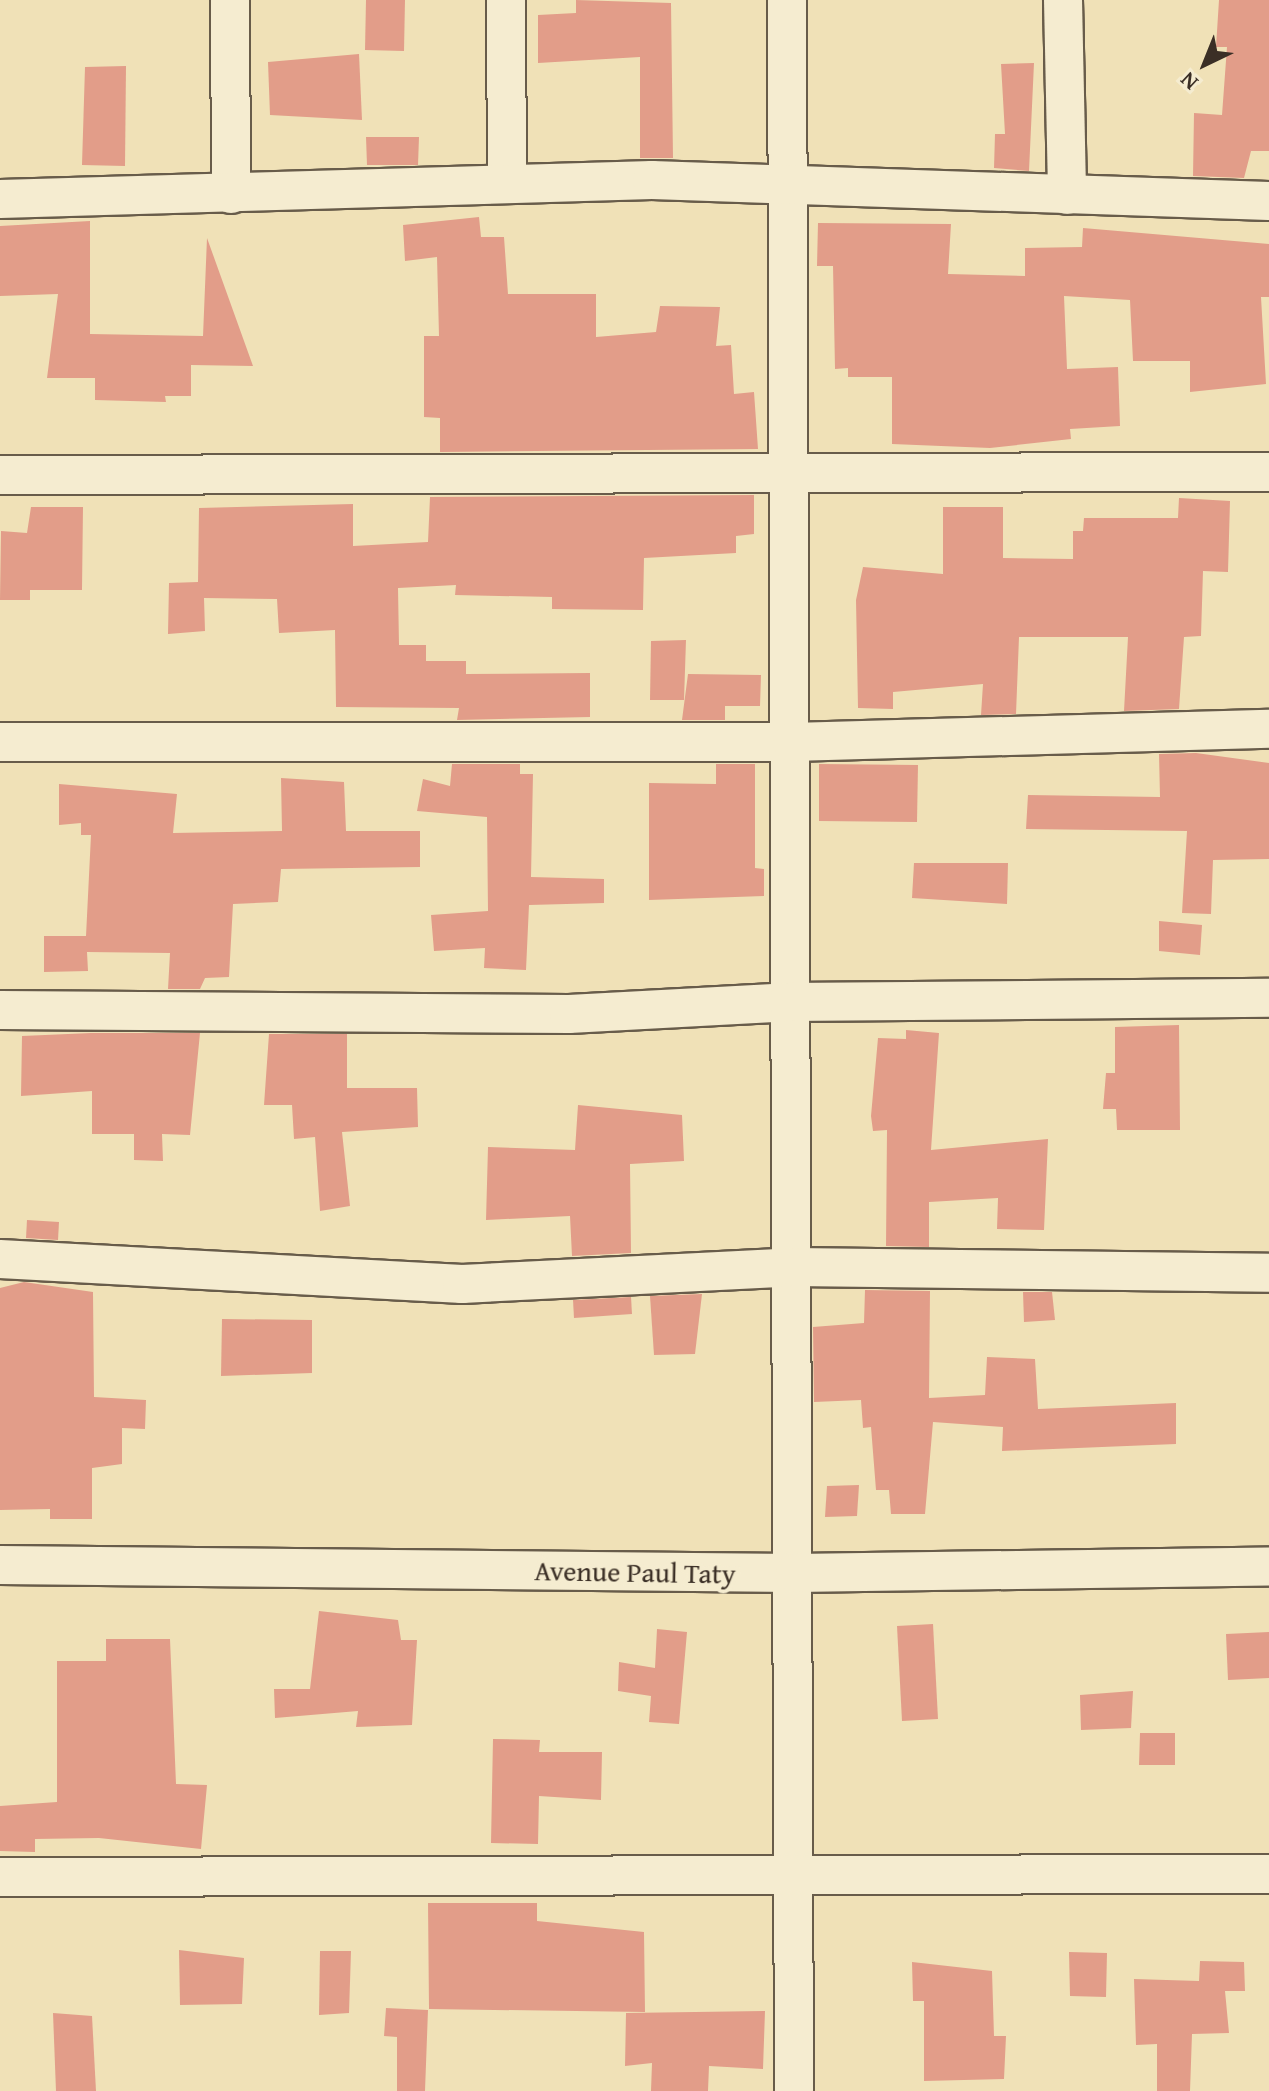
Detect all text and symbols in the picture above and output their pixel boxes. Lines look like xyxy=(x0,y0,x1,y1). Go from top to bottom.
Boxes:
north arrow xyxy=(1165,24,1245,104)
text: N xyxy=(1172,65,1205,98)
street label: Avenue Paul Taty xyxy=(534,1553,736,1591)

